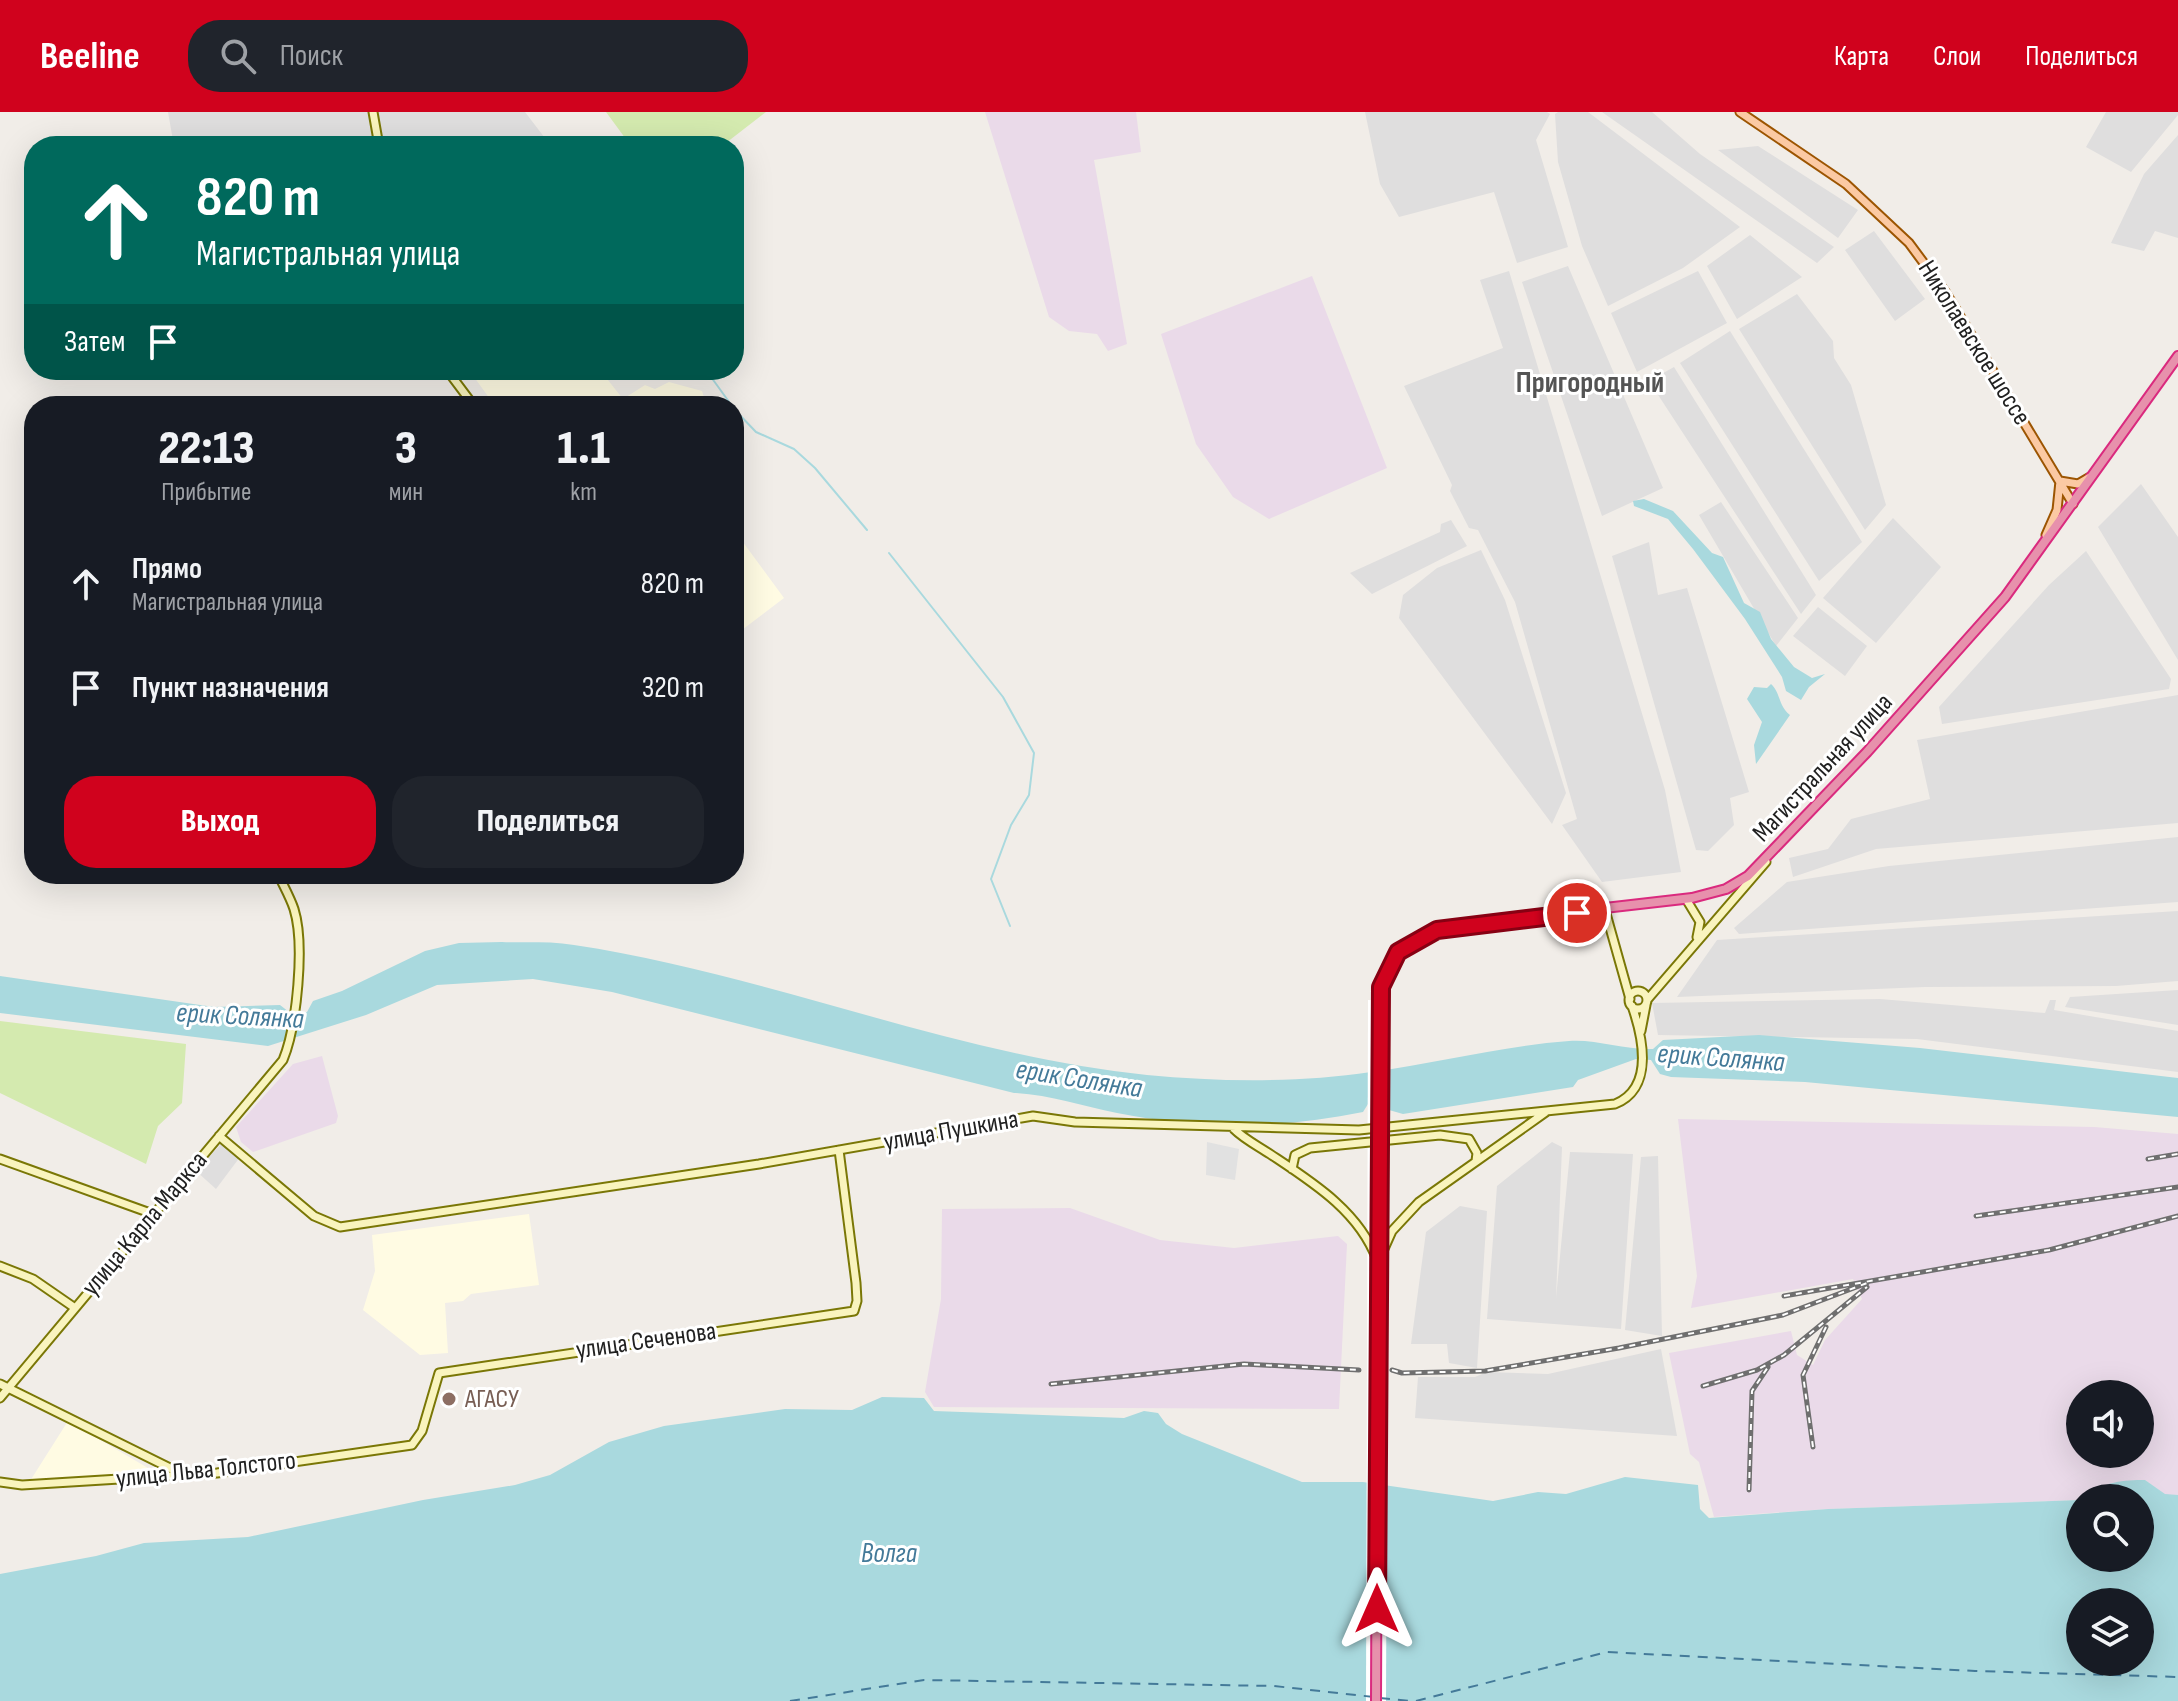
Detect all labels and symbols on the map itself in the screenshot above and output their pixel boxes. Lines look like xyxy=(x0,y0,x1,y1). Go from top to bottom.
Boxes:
street label: Николаевское шоссе xyxy=(1911,255,2037,431)
district label: Пригородный xyxy=(1516,365,1664,401)
street label: Магистральная улица xyxy=(1747,688,1899,848)
pin xyxy=(1543,879,1611,947)
water label: ерик Солянка xyxy=(175,996,305,1036)
water label: ерик Солянка xyxy=(1656,1037,1786,1079)
water label: ерик Солянка xyxy=(1013,1053,1145,1105)
street label: улица Пушкина xyxy=(881,1104,1021,1158)
street label: улица Карла Маркса xyxy=(76,1146,214,1302)
street label: улица Сеченова xyxy=(574,1316,718,1366)
place label: АГАСУ xyxy=(464,1384,519,1415)
marker: АГАСУ xyxy=(440,1390,458,1408)
street label: улица Льва Толстого xyxy=(115,1445,297,1495)
water label: Волга xyxy=(861,1537,918,1570)
position arrow xyxy=(1335,1567,1419,1651)

